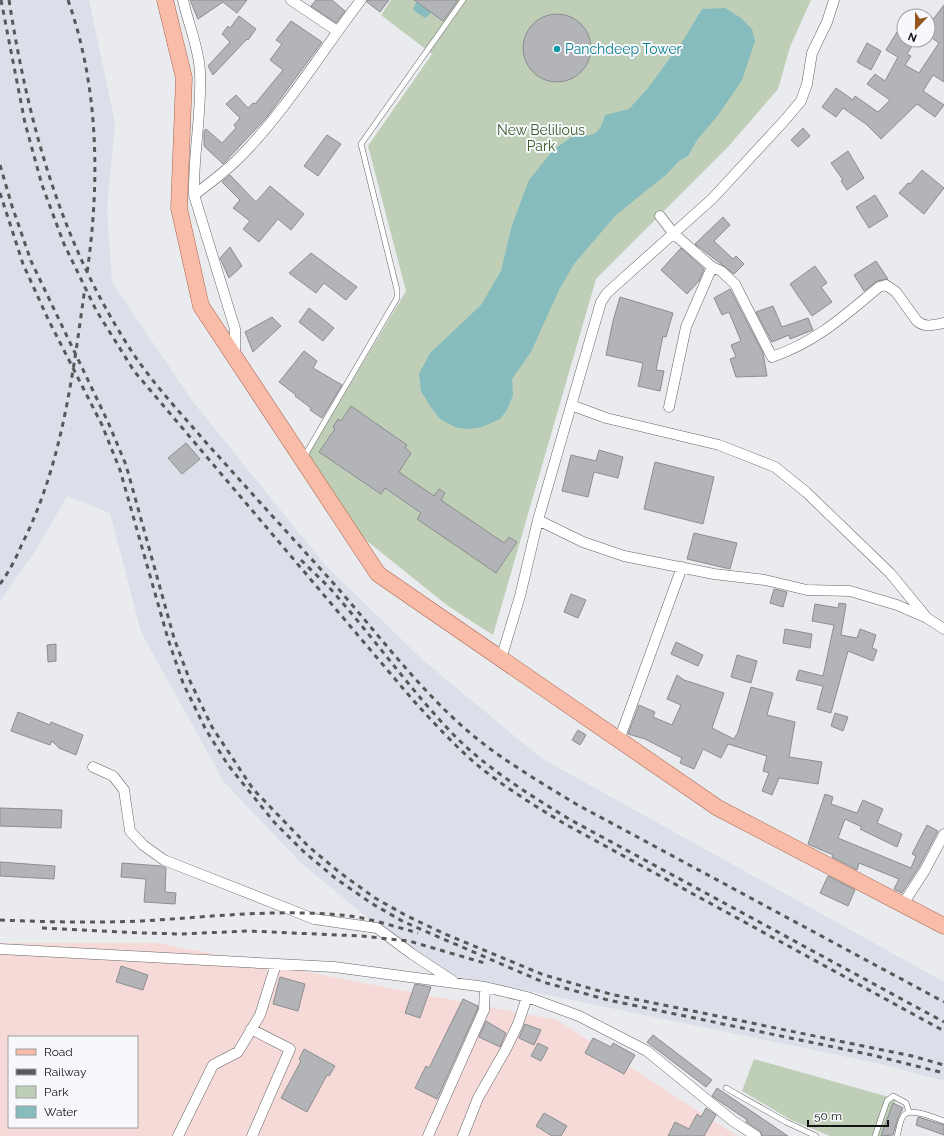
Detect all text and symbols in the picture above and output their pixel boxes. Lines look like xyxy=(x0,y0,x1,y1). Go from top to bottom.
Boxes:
north arrow xyxy=(896,8,936,48)
text: N xyxy=(906,29,919,44)
place label: Panchdeep Tower xyxy=(565,41,682,57)
marker: Panchdeep Tower xyxy=(552,44,562,54)
park label: New Belilious Park xyxy=(497,122,585,154)
legend xyxy=(8,1036,138,1128)
text: Road xyxy=(44,1045,73,1059)
text: Railway xyxy=(44,1065,87,1079)
text: Park xyxy=(44,1085,69,1099)
scale bar xyxy=(808,1102,888,1128)
text: Water xyxy=(44,1105,78,1119)
text: 50 m xyxy=(814,1109,842,1123)

